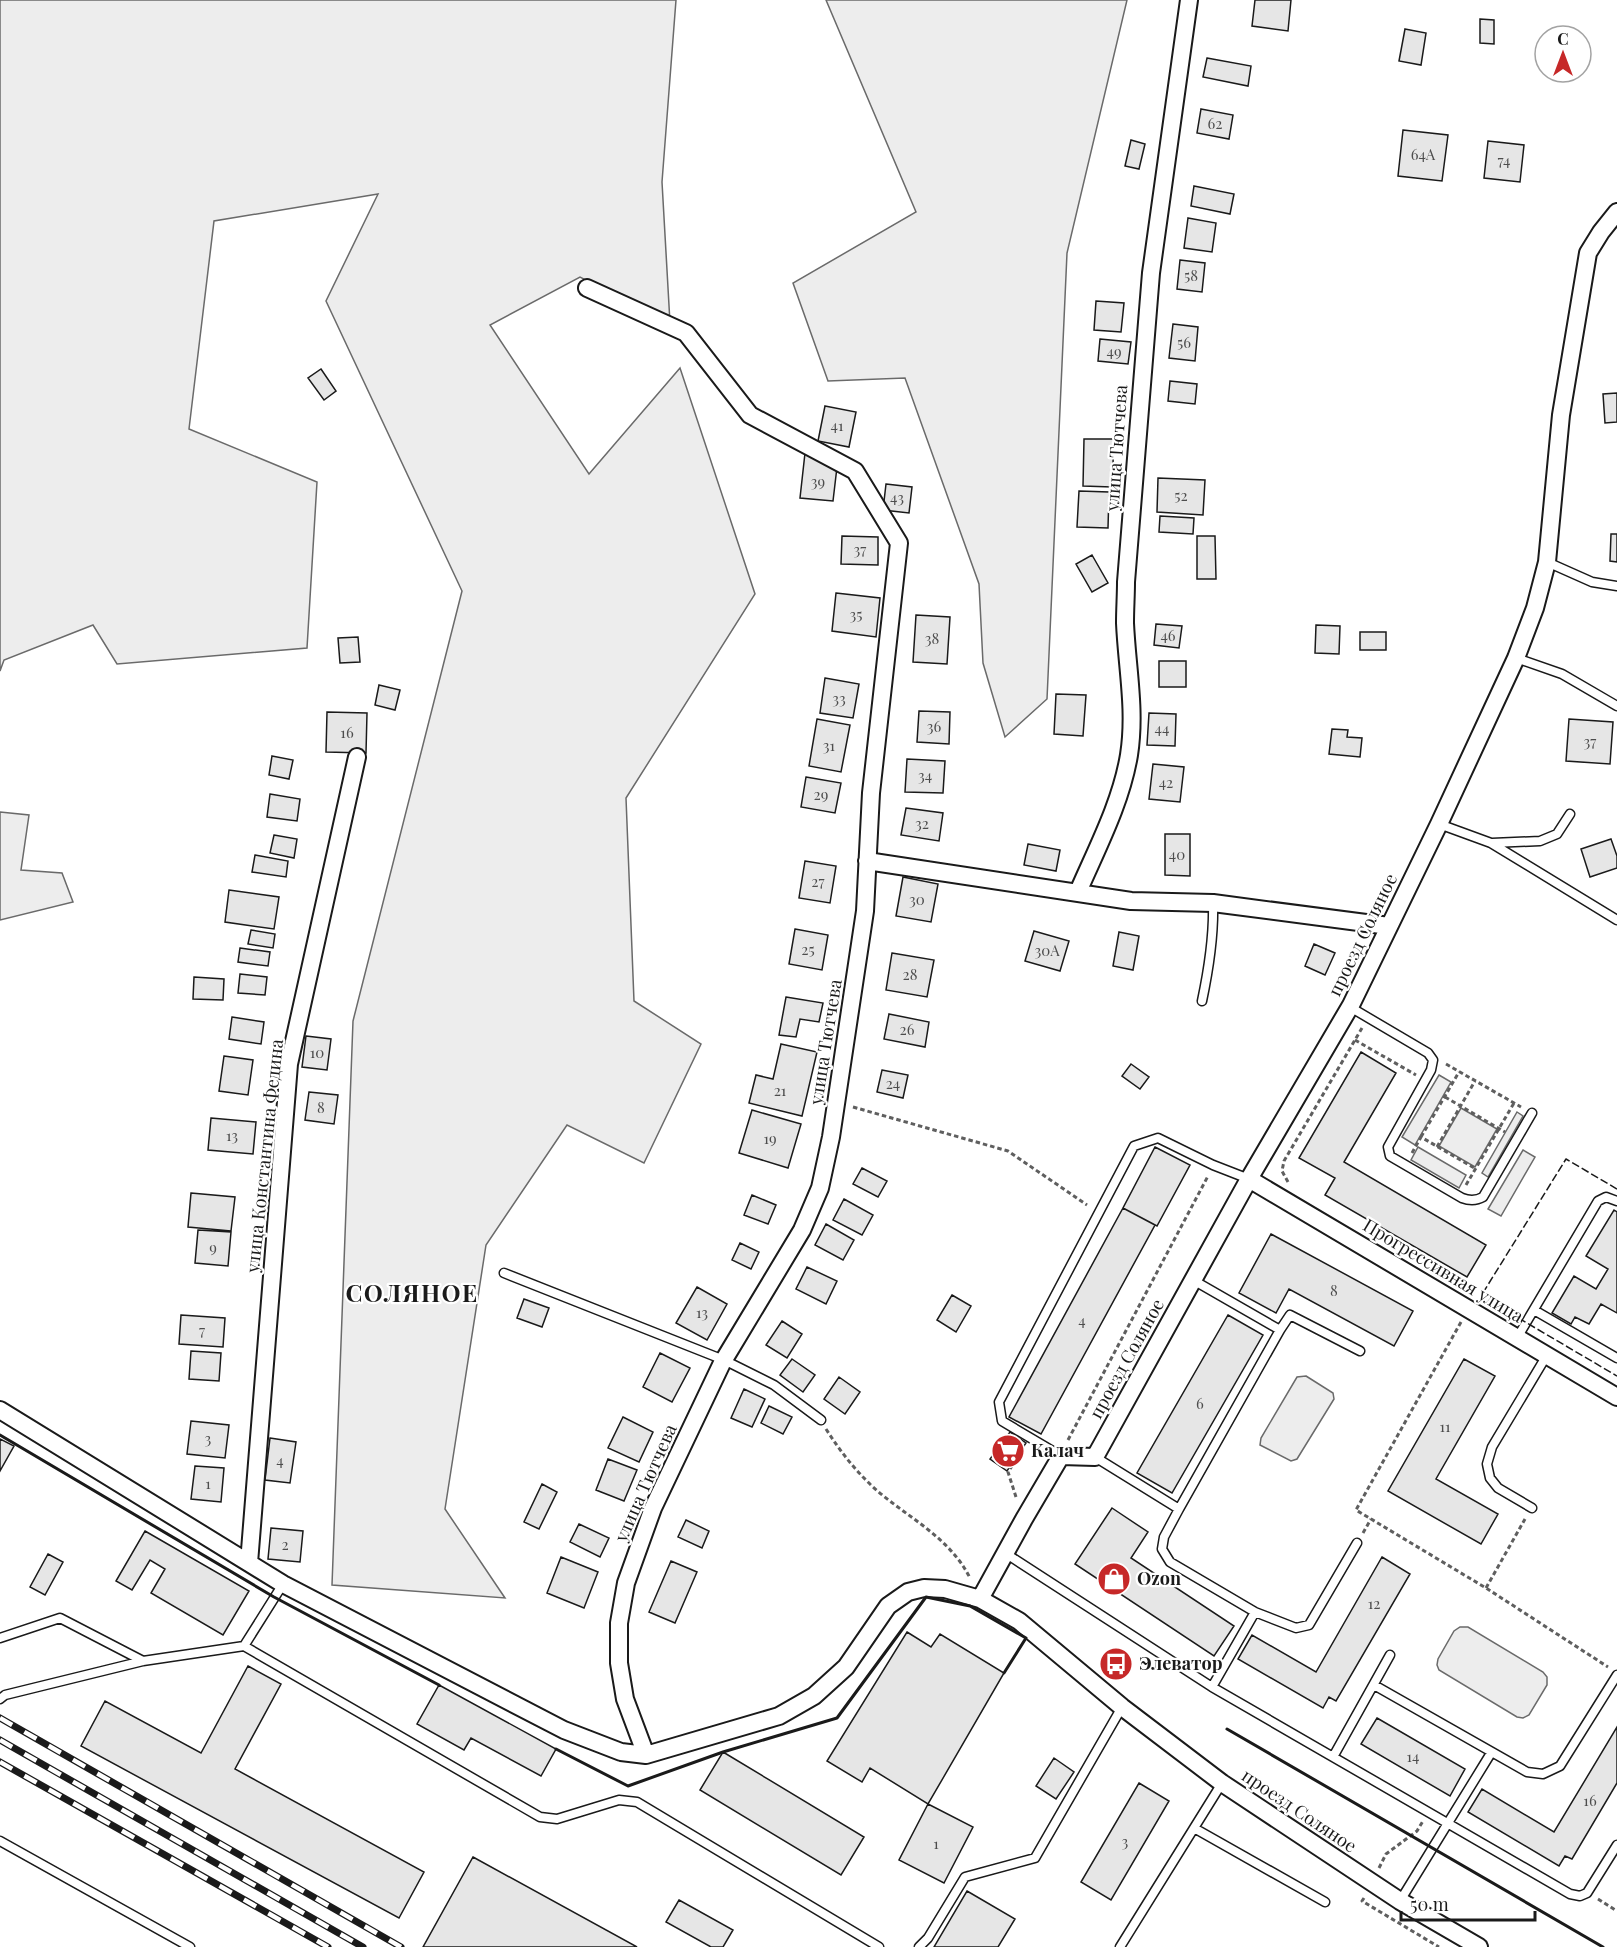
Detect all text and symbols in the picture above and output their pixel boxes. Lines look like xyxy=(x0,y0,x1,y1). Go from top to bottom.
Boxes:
north arrow xyxy=(1533,24,1593,84)
text: С xyxy=(1557,28,1569,49)
house number: 62 xyxy=(1208,113,1222,133)
house number: 64А xyxy=(1411,144,1436,164)
house number: 74 xyxy=(1498,150,1511,170)
house number: 58 xyxy=(1184,265,1198,285)
house number: 56 xyxy=(1177,332,1191,352)
house number: 49 xyxy=(1106,341,1122,361)
street label: улица Тютчева xyxy=(1100,384,1132,513)
house number: 41 xyxy=(831,415,844,435)
house number: 39 xyxy=(811,471,825,491)
house number: 52 xyxy=(1174,485,1188,505)
house number: 43 xyxy=(890,487,904,507)
house number: 37 xyxy=(854,539,866,559)
house number: 35 xyxy=(850,604,863,624)
house number: 46 xyxy=(1160,625,1176,645)
house number: 38 xyxy=(925,628,939,648)
house number: 33 xyxy=(832,688,846,708)
house number: 36 xyxy=(927,716,941,736)
house number: 44 xyxy=(1155,718,1169,738)
house number: 16 xyxy=(340,722,354,742)
house number: 37 xyxy=(1584,731,1596,751)
house number: 31 xyxy=(823,735,836,755)
house number: 34 xyxy=(918,765,932,785)
house number: 42 xyxy=(1159,772,1173,792)
house number: 29 xyxy=(814,784,828,804)
house number: 32 xyxy=(915,813,929,833)
house number: 40 xyxy=(1169,844,1185,864)
street label: проезд Соляное xyxy=(1322,869,1402,1000)
house number: 27 xyxy=(811,871,825,891)
house number: 30 xyxy=(909,889,925,909)
house number: 25 xyxy=(801,939,815,959)
house number: 30А xyxy=(1034,940,1060,960)
house number: 28 xyxy=(903,964,918,984)
street label: улица Тютчева xyxy=(803,977,847,1107)
house number: 26 xyxy=(900,1019,915,1039)
street label: улица Константина Федина xyxy=(240,1038,288,1275)
house number: 10 xyxy=(310,1042,324,1062)
house number: 24 xyxy=(886,1073,900,1093)
house number: 21 xyxy=(774,1080,787,1100)
house number: 8 xyxy=(317,1097,325,1117)
house number: 13 xyxy=(226,1125,238,1145)
house number: 19 xyxy=(763,1128,777,1148)
street label: Прогрессивная улица xyxy=(1359,1213,1528,1328)
house number: 9 xyxy=(209,1237,217,1257)
district label: СОЛЯНОЕ xyxy=(345,1276,479,1308)
house number: 8 xyxy=(1330,1280,1338,1300)
street label: проезд Соляное xyxy=(1083,1294,1169,1423)
house number: 13 xyxy=(696,1302,708,1322)
house number: 4 xyxy=(1078,1310,1086,1330)
house number: 7 xyxy=(199,1320,205,1340)
house number: 6 xyxy=(1196,1393,1204,1413)
house number: 11 xyxy=(1439,1416,1451,1436)
street label: улица Тютчева xyxy=(608,1420,682,1546)
house number: 3 xyxy=(205,1428,212,1448)
supermarket icon: Калач xyxy=(990,1433,1026,1469)
place label: Калач xyxy=(1031,1438,1084,1462)
house number: 4 xyxy=(276,1450,284,1470)
house number: 1 xyxy=(205,1473,211,1493)
house number: 2 xyxy=(281,1534,289,1554)
shop icon: Ozon xyxy=(1096,1561,1132,1597)
place label: Ozon xyxy=(1137,1566,1181,1590)
house number: 12 xyxy=(1368,1593,1380,1613)
bus stop icon: Элеватор xyxy=(1098,1646,1134,1682)
place label: Элеватор xyxy=(1139,1651,1223,1675)
house number: 14 xyxy=(1407,1746,1419,1766)
street label: проезд Соляное xyxy=(1237,1763,1362,1857)
house number: 16 xyxy=(1583,1790,1597,1810)
house number: 3 xyxy=(1122,1831,1129,1851)
house number: 1 xyxy=(933,1833,939,1853)
scale bar xyxy=(1401,1884,1534,1922)
text: 50 m xyxy=(1410,1892,1449,1916)

